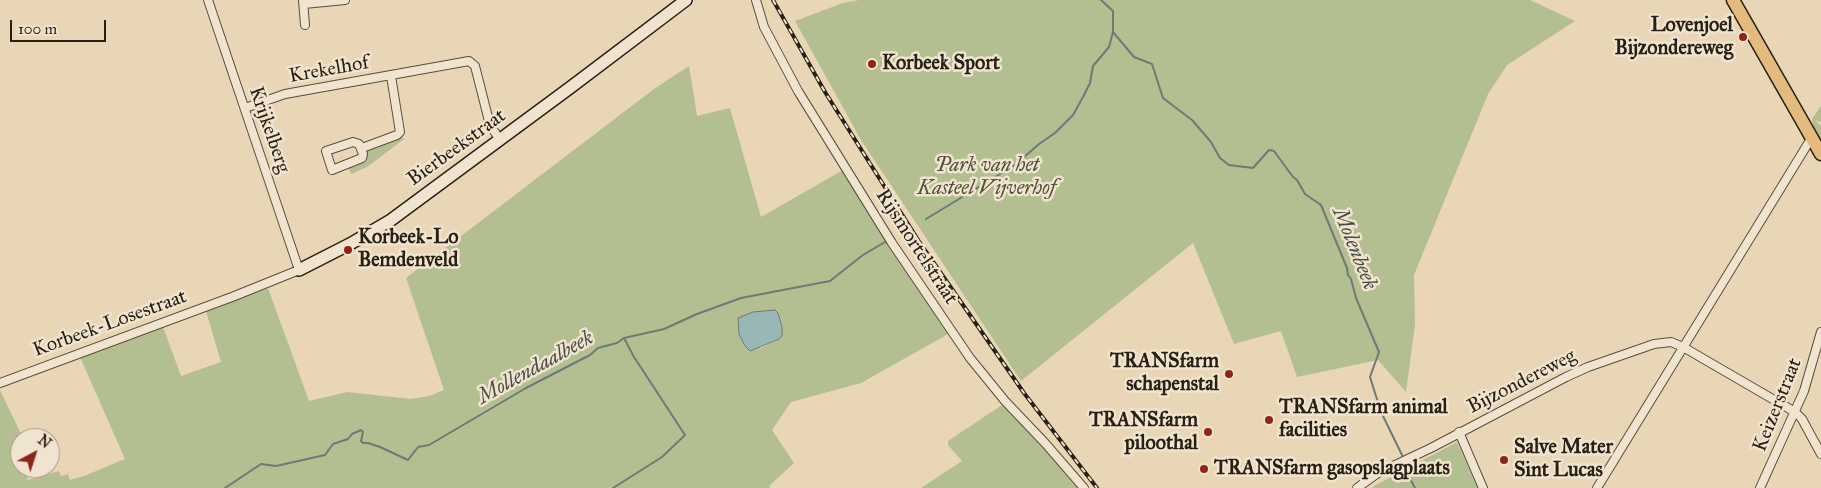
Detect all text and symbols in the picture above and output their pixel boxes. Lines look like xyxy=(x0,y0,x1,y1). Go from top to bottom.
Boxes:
scale bar xyxy=(12,10,109,42)
place label: Lovenjoel Bijzondereweg xyxy=(1615,14,1733,61)
text: 100 m xyxy=(18,20,57,38)
marker: Lovenjoel Bijzondereweg xyxy=(1737,31,1749,43)
street label: Krekelhof xyxy=(287,51,371,89)
place label: Korbeek Sport xyxy=(882,52,1000,76)
marker: Korbeek Sport xyxy=(866,58,878,70)
street label: Krijkelberg xyxy=(243,84,295,176)
street label: Bierbeekstraat xyxy=(403,104,511,192)
park label: Park van het Kasteel Vijverhof xyxy=(918,154,1056,201)
street label: Rijsmortelstraat xyxy=(870,185,962,309)
water label: Molenbeek xyxy=(1326,204,1382,294)
place label: Korbeek-Lo Bemdenveld xyxy=(358,226,458,273)
marker: Korbeek-Lo Bemdenveld xyxy=(342,244,354,256)
street label: Korbeek-Losestraat xyxy=(30,285,190,363)
water label: Mollendaalbeek xyxy=(474,326,598,410)
street label: Bijzondereweg xyxy=(1464,344,1580,420)
place label: TRANSfarm schapenstal xyxy=(1110,350,1219,397)
street label: Keizerstraat xyxy=(1748,355,1808,455)
marker: TRANSfarm schapenstal xyxy=(1223,368,1235,380)
place label: TRANSfarm animal facilities xyxy=(1279,396,1448,443)
place label: TRANSfarm piloothal xyxy=(1089,409,1198,456)
marker: TRANSfarm animal facilities xyxy=(1263,414,1275,426)
marker: TRANSfarm piloothal xyxy=(1202,426,1214,438)
north arrow xyxy=(10,428,60,478)
text: N xyxy=(34,432,54,452)
place label: Salve Mater Sint Lucas xyxy=(1514,436,1613,483)
marker: Salve Mater Sint Lucas xyxy=(1498,454,1510,466)
place label: TRANSfarm gasopslagplaats xyxy=(1214,457,1450,481)
marker: TRANSfarm gasopslagplaats xyxy=(1198,463,1210,475)

